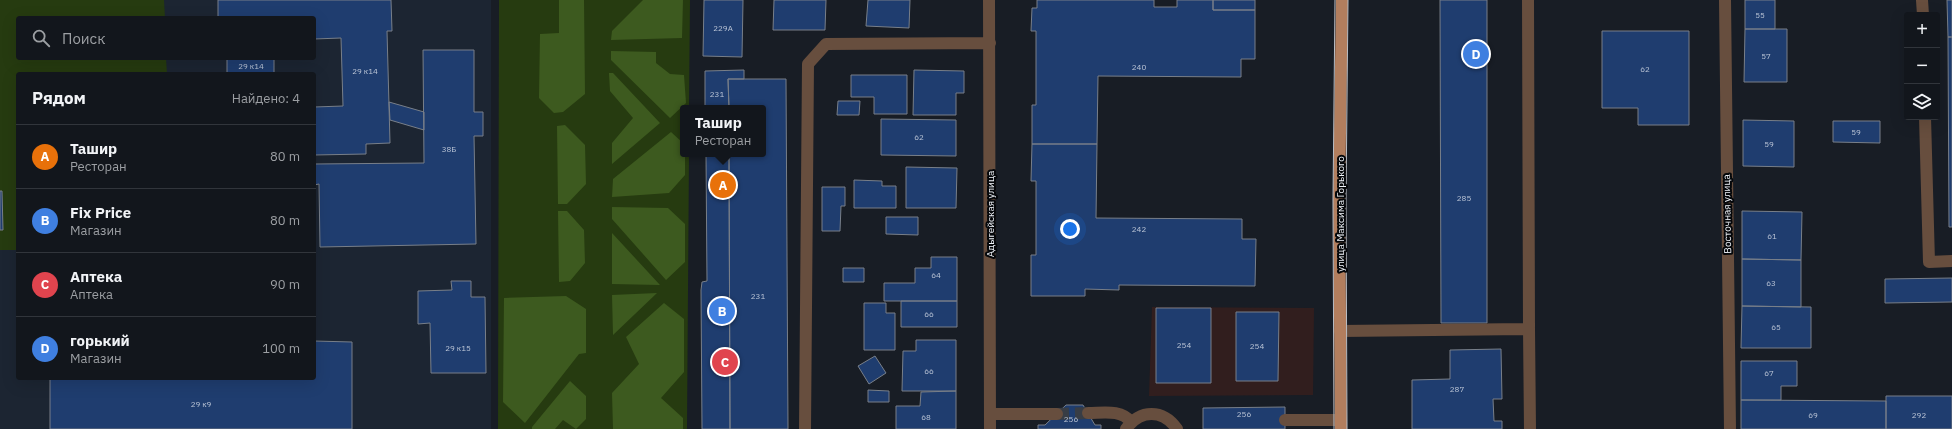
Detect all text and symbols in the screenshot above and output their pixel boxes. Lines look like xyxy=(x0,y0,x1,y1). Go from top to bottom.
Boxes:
house number: 55 xyxy=(1755,10,1765,20)
map controls xyxy=(1904,12,1940,120)
button: + xyxy=(1904,12,1940,48)
search box xyxy=(16,16,316,60)
house number: 229А xyxy=(713,23,733,33)
icon: search xyxy=(30,27,52,49)
text: Поиск xyxy=(62,29,105,48)
pin: D xyxy=(1463,39,1489,69)
button: − xyxy=(1904,48,1940,84)
house number: 57 xyxy=(1761,51,1771,61)
house number: 29 к14 xyxy=(238,61,264,71)
house number: 240 xyxy=(1132,62,1146,72)
house number: 62 xyxy=(1640,64,1650,74)
house number: 29 к14 xyxy=(352,66,378,76)
button: layers xyxy=(1904,84,1940,120)
text: Рядом xyxy=(32,87,86,109)
house number: 231 xyxy=(710,89,724,99)
text: Найдено: 4 xyxy=(232,90,300,107)
popup xyxy=(680,105,766,157)
text: Ташир xyxy=(695,113,742,132)
house number: 59 xyxy=(1851,127,1861,137)
text: Ресторан xyxy=(695,132,751,149)
house number: 62 xyxy=(914,132,924,142)
text: Ташир xyxy=(70,139,117,158)
house number: 59 xyxy=(1764,139,1774,149)
house number: 38Б xyxy=(442,144,456,154)
text: A xyxy=(41,148,49,165)
text: 80 m xyxy=(270,148,300,165)
street label: улица Максима Горького xyxy=(1334,156,1347,272)
text: Ресторан xyxy=(70,158,127,175)
pin: A xyxy=(710,170,736,200)
street label: Адыгейская улица xyxy=(984,170,997,257)
street label: Восточная улица xyxy=(1720,174,1734,254)
house number: 285 xyxy=(1457,193,1471,203)
text: Fix Price xyxy=(70,203,131,222)
text: B xyxy=(41,212,49,229)
text: 80 m xyxy=(270,212,300,229)
your location xyxy=(1060,219,1080,239)
text: Магазин xyxy=(70,222,122,239)
house number: 242 xyxy=(1132,224,1146,234)
house number: 61 xyxy=(1767,231,1777,241)
text: Аптека xyxy=(70,267,122,286)
house number: 64 xyxy=(931,270,941,280)
text: C xyxy=(41,276,49,293)
text: 90 m xyxy=(270,276,300,293)
house number: 63 xyxy=(1766,278,1776,288)
text: Аптека xyxy=(70,286,113,303)
house number: 231 xyxy=(751,291,765,301)
pin: B xyxy=(709,296,735,326)
house number: 66 xyxy=(924,309,934,319)
house number: 65 xyxy=(1771,322,1781,332)
text: горький xyxy=(70,331,130,350)
text: D xyxy=(40,340,50,357)
text: 100 m xyxy=(262,340,300,357)
house number: 254 xyxy=(1177,340,1191,350)
house number: 254 xyxy=(1250,341,1264,351)
house number: 29 к15 xyxy=(445,343,471,353)
pin: C xyxy=(712,347,738,377)
text: Магазин xyxy=(70,350,122,367)
house number: 66 xyxy=(924,366,934,376)
house number: 67 xyxy=(1764,368,1774,378)
house number: 287 xyxy=(1450,384,1464,394)
house number: 29 к9 xyxy=(191,399,212,409)
house number: 256 xyxy=(1237,409,1251,419)
house number: 69 xyxy=(1808,410,1818,420)
house number: 292 xyxy=(1912,410,1926,420)
house number: 68 xyxy=(921,412,931,422)
house number: 256 xyxy=(1064,414,1078,424)

